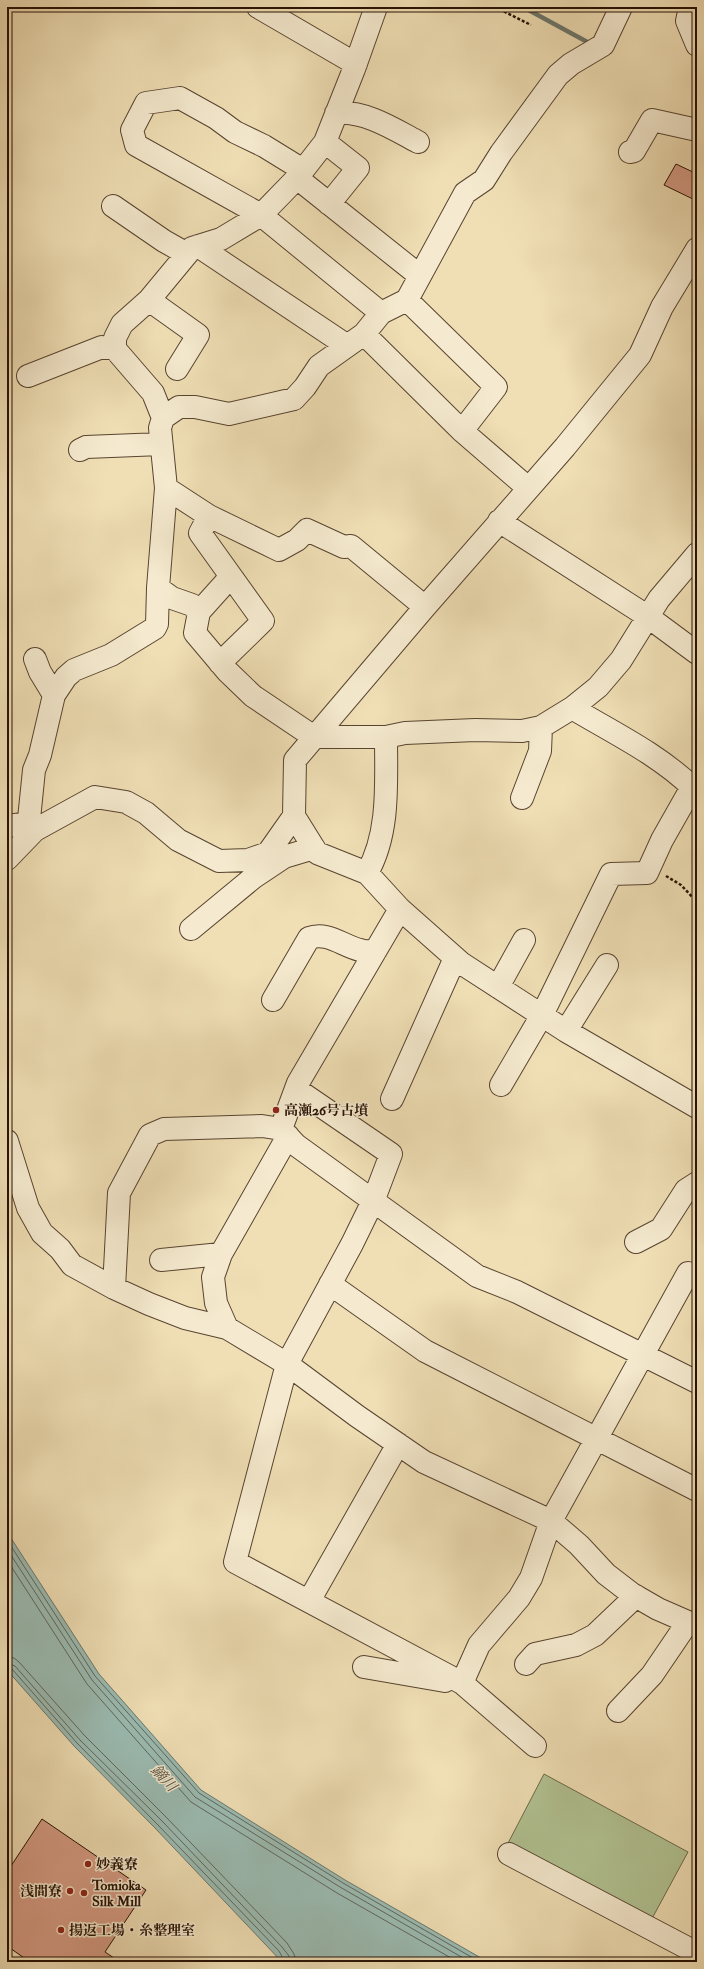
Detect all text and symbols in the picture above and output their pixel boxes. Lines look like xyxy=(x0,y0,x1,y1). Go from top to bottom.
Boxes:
place label: 高瀬26号古墳 xyxy=(284,1102,368,1119)
marker: 高瀬26号古墳 xyxy=(271,1105,281,1115)
water label: 鏑川 xyxy=(147,1761,182,1797)
place label: 妙義寮 xyxy=(96,1856,138,1873)
marker: 妙義寮 xyxy=(83,1859,93,1869)
place label: Tomioka Silk Mill xyxy=(91,1877,142,1910)
place label: 浅間寮 xyxy=(20,1883,62,1900)
marker: 浅間寮 xyxy=(65,1886,75,1896)
marker: Tomioka Silk Mill xyxy=(79,1888,89,1898)
place label: 揚返工場・糸整理室 xyxy=(69,1922,195,1939)
marker: 揚返工場・糸整理室 xyxy=(56,1925,66,1935)

